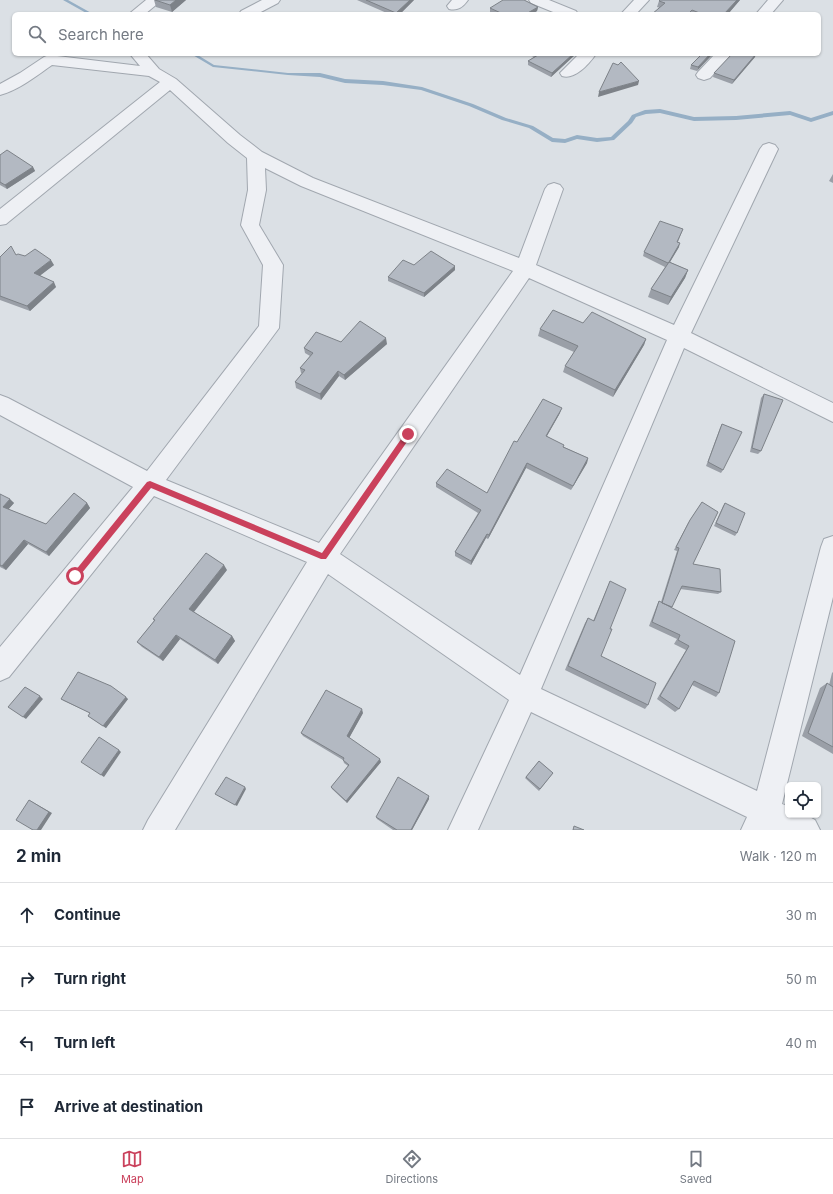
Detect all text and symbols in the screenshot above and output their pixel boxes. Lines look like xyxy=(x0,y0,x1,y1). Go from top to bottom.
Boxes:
search box xyxy=(12,12,821,56)
icon: search xyxy=(26,23,48,45)
text: Search here xyxy=(58,25,144,44)
route end xyxy=(399,425,417,443)
route start xyxy=(66,567,84,585)
map controls xyxy=(785,782,821,818)
button: locate xyxy=(785,782,821,818)
text: 2 min xyxy=(16,846,61,866)
text: Walk · 120 m xyxy=(740,848,817,864)
icon: ahead xyxy=(16,904,38,926)
text: Continue xyxy=(54,905,121,924)
text: 30 m xyxy=(786,907,817,923)
icon: right xyxy=(16,968,38,990)
text: Turn right xyxy=(54,969,126,988)
text: 50 m xyxy=(786,971,817,987)
icon: left xyxy=(16,1032,38,1054)
text: Turn left xyxy=(54,1033,115,1052)
text: 40 m xyxy=(785,1035,817,1051)
icon: arrive xyxy=(16,1096,38,1118)
text: Arrive at destination xyxy=(54,1097,203,1116)
tab: Map xyxy=(121,1148,144,1186)
tab: Directions xyxy=(386,1148,438,1186)
tab: Saved xyxy=(680,1148,712,1186)

